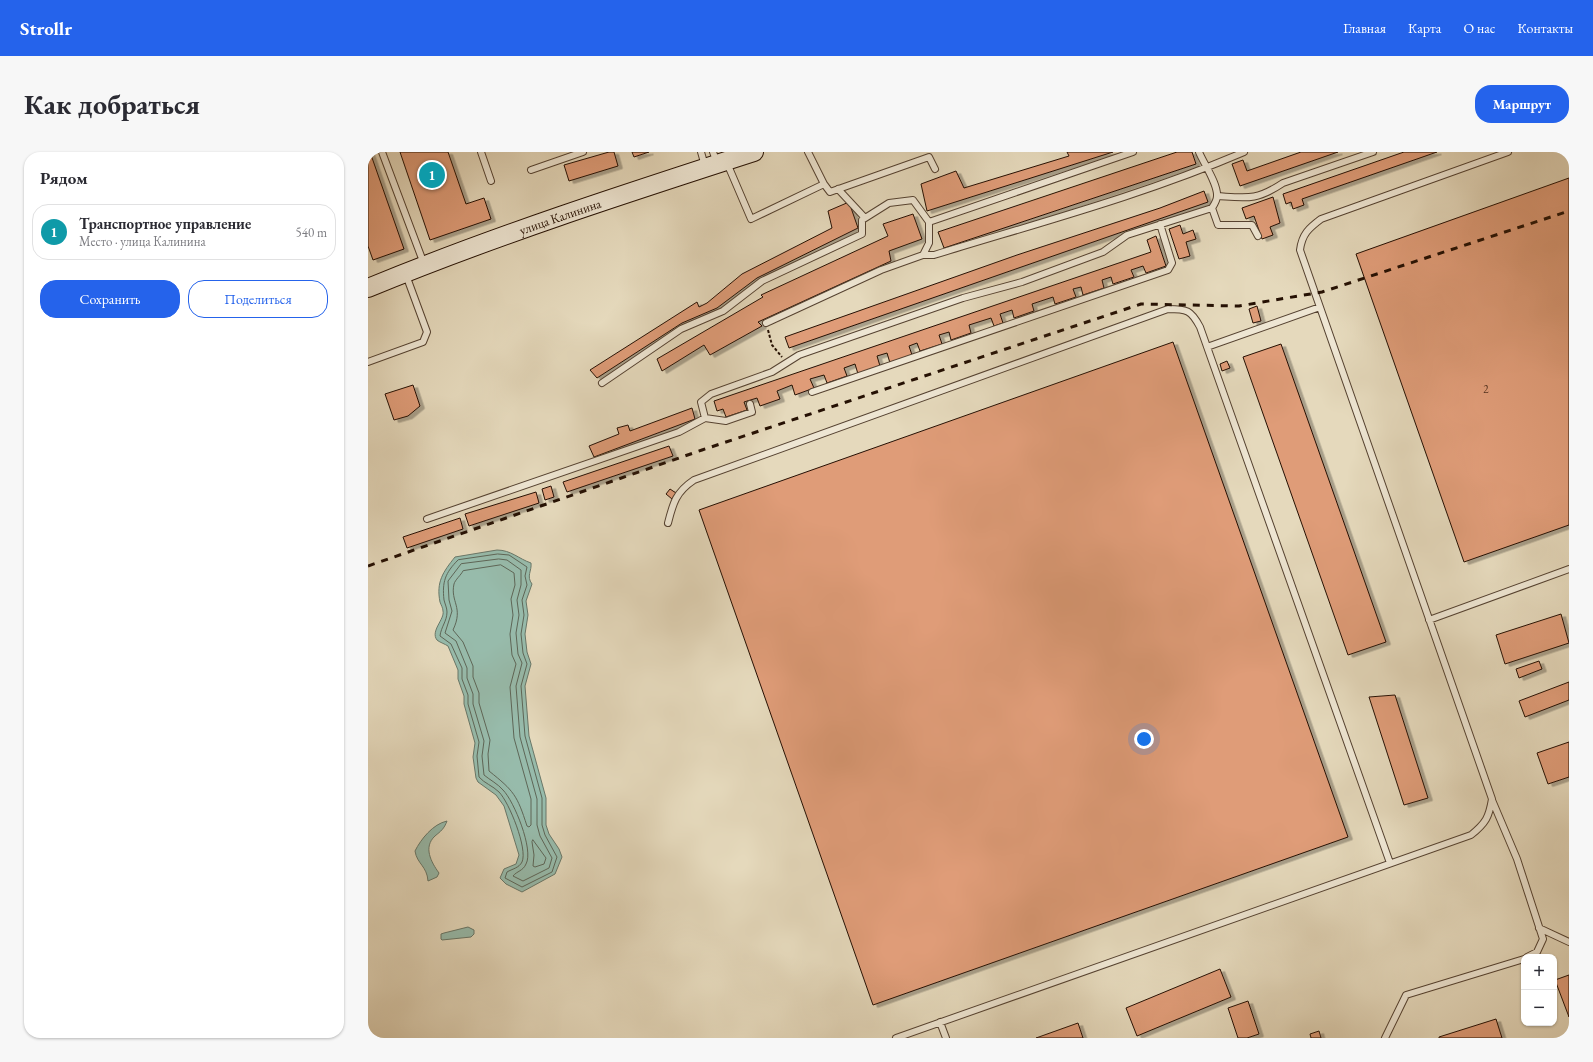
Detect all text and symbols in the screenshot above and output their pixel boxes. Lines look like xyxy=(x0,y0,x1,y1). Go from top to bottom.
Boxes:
text: Strollr xyxy=(20,16,72,41)
text: Главная xyxy=(1343,19,1386,37)
text: Карта xyxy=(1408,19,1441,37)
text: О нас xyxy=(1463,19,1495,37)
text: Контакты xyxy=(1517,19,1573,37)
button: Маршрут xyxy=(1475,85,1569,123)
text: Как добраться xyxy=(24,86,200,122)
pin: 1 xyxy=(419,160,445,190)
text: Рядом xyxy=(40,167,88,189)
street label: улица Калинина xyxy=(517,194,604,238)
text: Транспортное управление xyxy=(79,214,251,233)
text: 1 xyxy=(51,224,57,241)
text: 540 m xyxy=(296,224,327,241)
text: Место · улица Калинина xyxy=(79,233,206,250)
button: Сохранить xyxy=(40,280,180,318)
button: Поделиться xyxy=(188,280,328,318)
house number: 2 xyxy=(1483,382,1489,396)
your location xyxy=(1134,729,1154,749)
map controls xyxy=(1521,954,1557,1026)
button: + xyxy=(1521,954,1557,990)
button: − xyxy=(1521,990,1557,1026)

